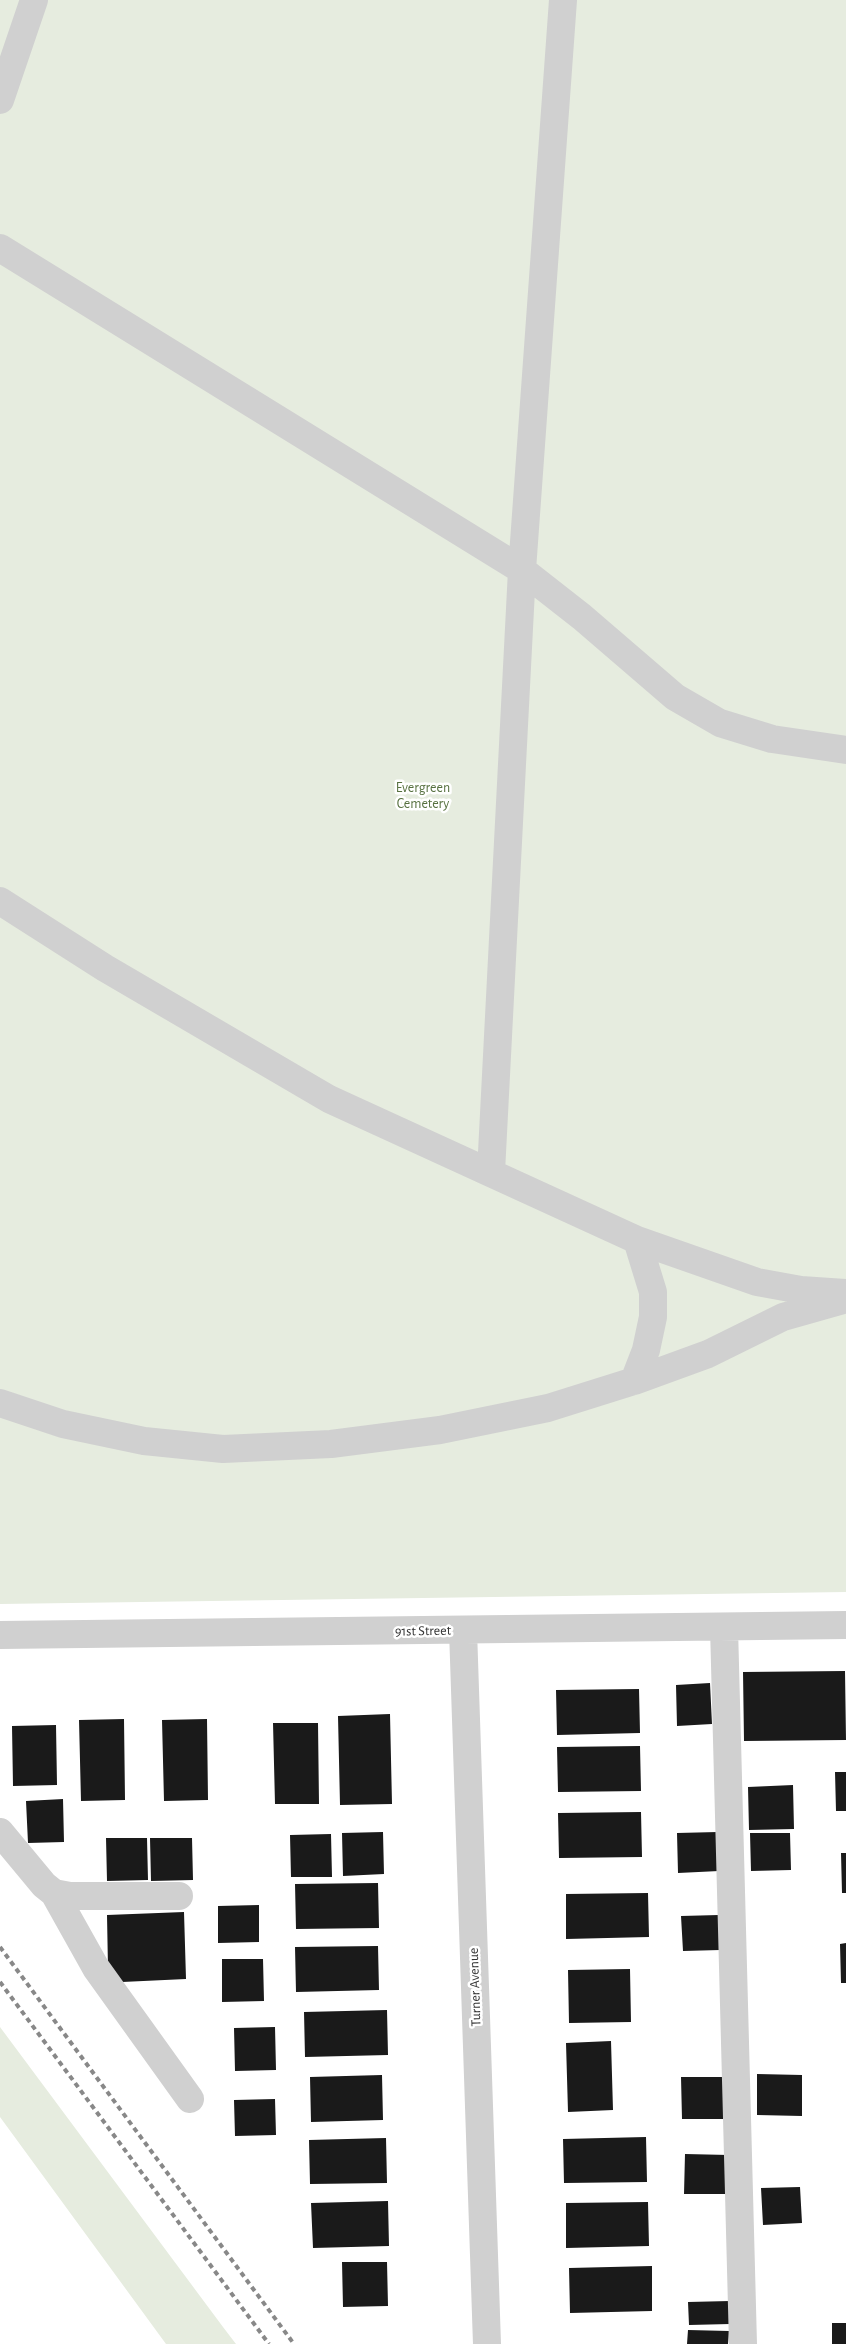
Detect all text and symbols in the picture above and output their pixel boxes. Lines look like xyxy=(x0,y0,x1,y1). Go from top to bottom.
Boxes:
park label: Evergreen Cemetery xyxy=(396,780,450,812)
street label: 91st Street xyxy=(395,1622,451,1640)
street label: Turner Avenue xyxy=(465,1947,485,2027)

